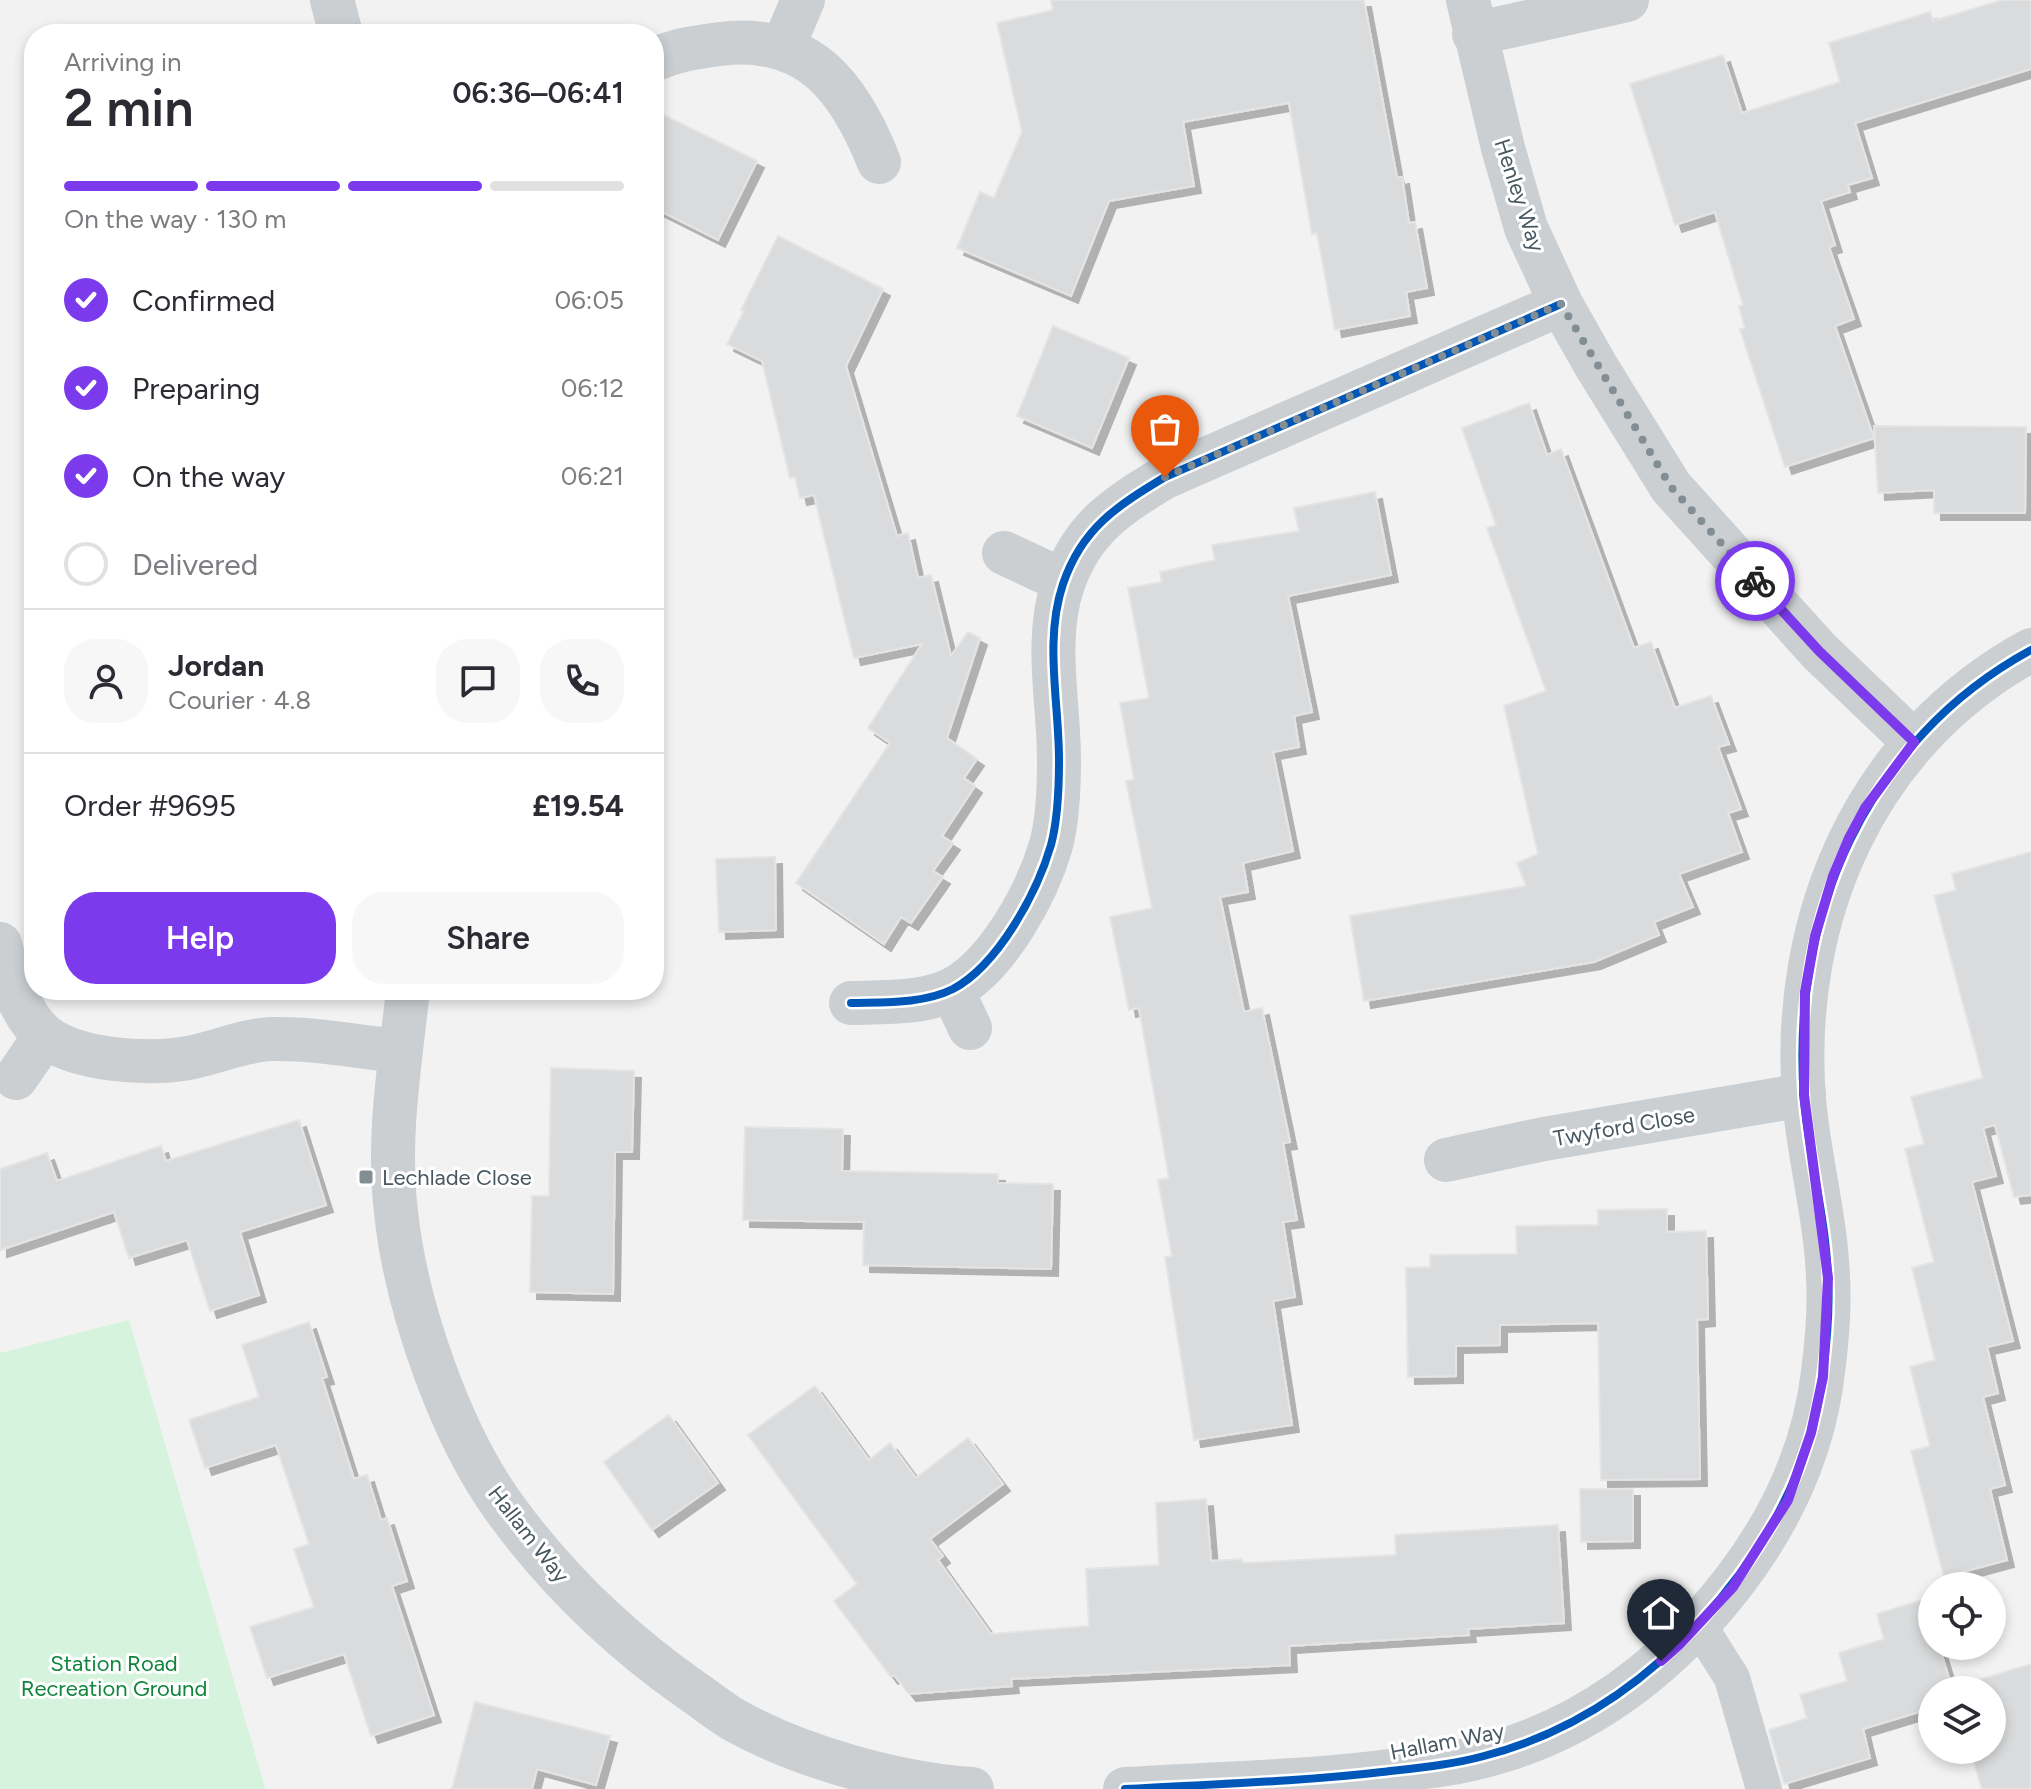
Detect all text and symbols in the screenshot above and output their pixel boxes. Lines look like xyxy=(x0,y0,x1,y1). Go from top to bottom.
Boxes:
text: Arriving in xyxy=(64,46,182,78)
text: 06:36–06:41 xyxy=(452,74,624,111)
text: 2 min xyxy=(64,77,193,139)
street label: Henley Way xyxy=(1489,135,1551,255)
text: On the way · 130 m xyxy=(64,203,286,235)
icon: check xyxy=(64,278,108,322)
text: Confirmed xyxy=(132,282,275,319)
text: 06:05 xyxy=(554,284,624,316)
icon: check xyxy=(64,366,108,410)
text: Preparing xyxy=(132,370,260,407)
text: 06:12 xyxy=(561,372,624,404)
pin xyxy=(1131,395,1199,477)
icon: bag xyxy=(1143,407,1187,451)
icon: check xyxy=(64,454,108,498)
text: On the way xyxy=(132,458,285,495)
text: 06:21 xyxy=(561,460,624,492)
courier xyxy=(1715,541,1795,621)
text: Delivered xyxy=(132,546,258,583)
icon: bike xyxy=(1733,559,1777,603)
button: person xyxy=(64,639,148,723)
button: chat xyxy=(436,639,520,723)
button: phone xyxy=(540,639,624,723)
text: Jordan xyxy=(168,647,264,684)
text: Courier · 4.8 xyxy=(168,684,311,716)
text: Order #9695 xyxy=(64,787,236,824)
text: £19.54 xyxy=(532,787,624,824)
button: Help xyxy=(64,892,336,984)
button: Share xyxy=(352,892,624,984)
street label: Twyford Close xyxy=(1551,1101,1697,1152)
place label: Lechlade Close xyxy=(382,1164,532,1191)
marker: Lechlade Close xyxy=(357,1168,375,1186)
street label: Hallam Way xyxy=(482,1480,575,1589)
map controls xyxy=(1918,1572,2006,1764)
button: locate xyxy=(1918,1572,2006,1660)
pin xyxy=(1627,1579,1695,1661)
icon: home xyxy=(1639,1591,1683,1635)
park label: Station Road Recreation Ground xyxy=(21,1650,207,1702)
button: layers xyxy=(1918,1676,2006,1764)
street label: Hallam Way xyxy=(1388,1717,1507,1766)

